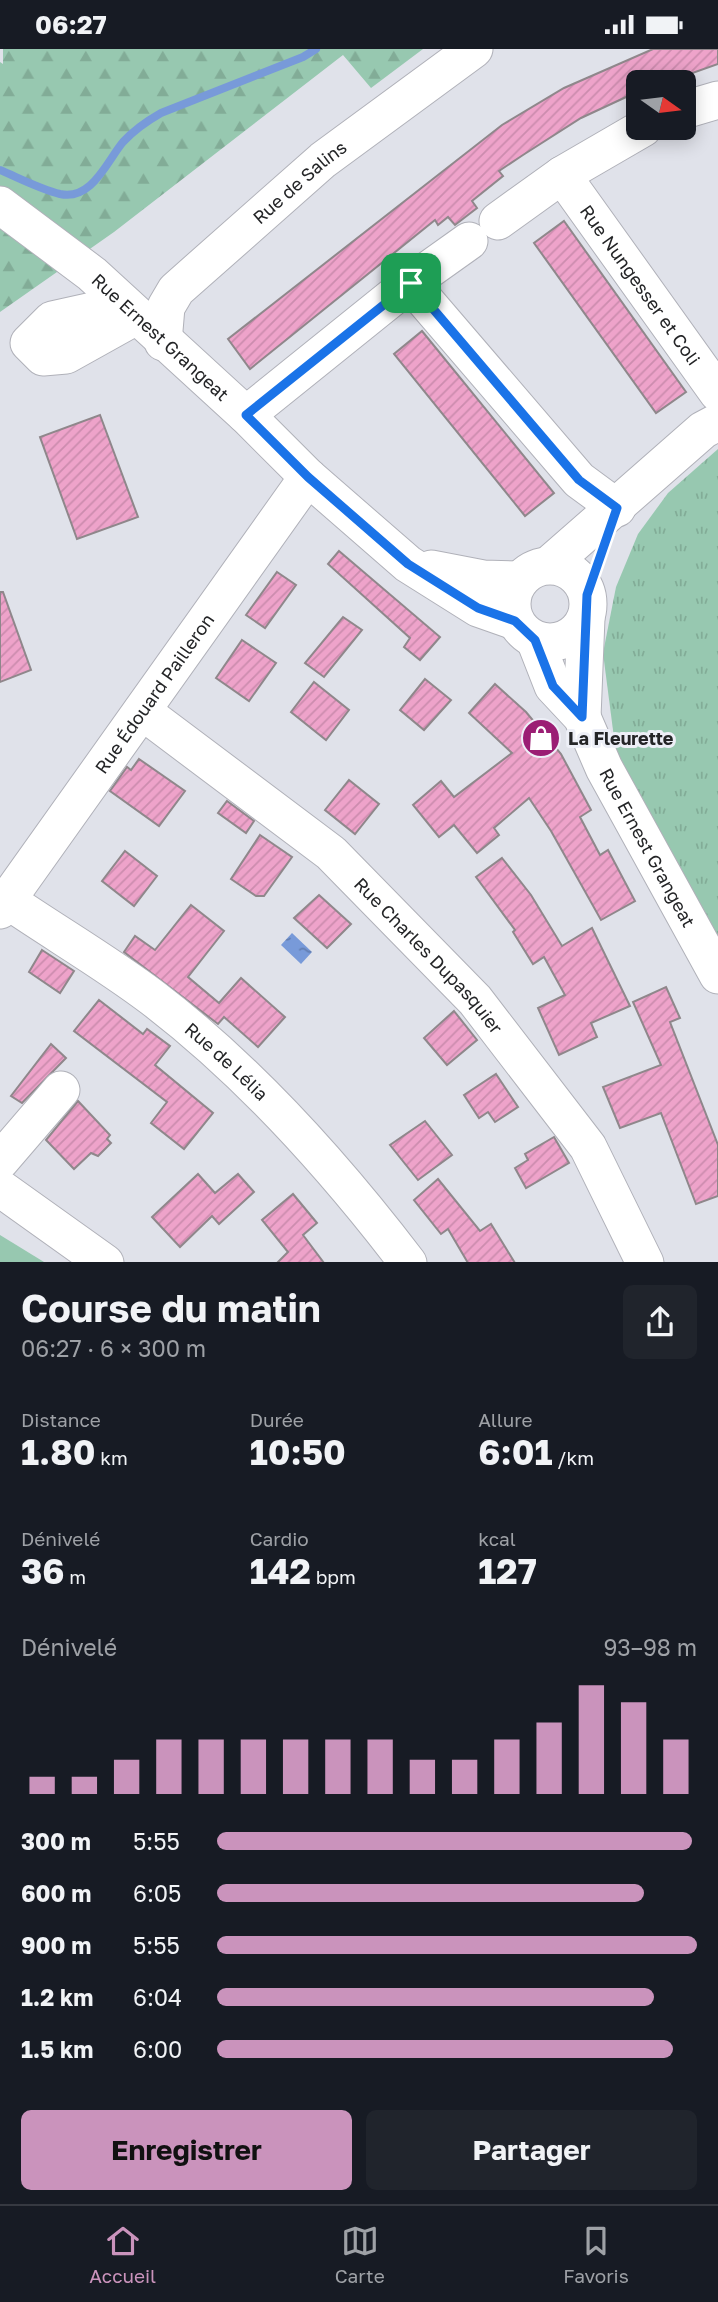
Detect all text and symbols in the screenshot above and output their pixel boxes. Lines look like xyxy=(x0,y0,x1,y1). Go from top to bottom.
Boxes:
text: 06:27 xyxy=(35,9,107,40)
north arrow xyxy=(626,70,696,140)
map controls xyxy=(626,70,696,140)
street label: Rue de Salins xyxy=(248,136,351,228)
street label: Rue Nungesser et Coli xyxy=(576,200,705,369)
pin xyxy=(381,253,441,313)
icon: arrive xyxy=(392,264,430,302)
street label: Rue Ernest Grangeat xyxy=(87,269,234,405)
street label: Rue Édouard Pailleron xyxy=(90,609,219,777)
shop icon: La Fleurette xyxy=(520,717,562,759)
place label: La Fleurette xyxy=(568,727,674,749)
street label: Rue Ernest Grangeat xyxy=(595,764,700,931)
street label: Rue Charles Dupasquier xyxy=(350,873,508,1038)
street label: Rue de Lélia xyxy=(181,1017,273,1105)
text: Course du matin xyxy=(21,1285,321,1330)
button: share xyxy=(623,1285,697,1359)
text: 06:27 · 6 × 300 m xyxy=(21,1334,206,1362)
text: Distance xyxy=(21,1408,101,1431)
text: Durée xyxy=(250,1408,304,1431)
text: Allure xyxy=(478,1408,533,1431)
text: 1.80 xyxy=(21,1431,95,1473)
text: 10:50 xyxy=(250,1431,346,1473)
text: 6:01 xyxy=(478,1431,553,1473)
text: km xyxy=(95,1446,128,1469)
text: /km xyxy=(553,1446,594,1469)
text: Dénivelé xyxy=(21,1527,100,1550)
text: Cardio xyxy=(250,1527,309,1550)
text: kcal xyxy=(478,1527,516,1550)
text: 36 xyxy=(21,1550,65,1592)
text: 142 xyxy=(250,1550,311,1592)
text: 127 xyxy=(478,1550,537,1592)
text: m xyxy=(65,1565,86,1588)
text: bpm xyxy=(311,1565,356,1588)
text: Dénivelé xyxy=(21,1633,117,1661)
text: 93–98 m xyxy=(603,1633,697,1661)
text: 300 m xyxy=(21,1827,91,1855)
text: 5:55 xyxy=(133,1827,180,1855)
text: 600 m xyxy=(21,1879,91,1907)
text: 6:05 xyxy=(133,1879,181,1907)
text: 900 m xyxy=(21,1931,91,1959)
text: 5:55 xyxy=(133,1931,180,1959)
text: 1.2 km xyxy=(21,1983,93,2011)
text: 6:04 xyxy=(133,1983,182,2011)
text: 1.5 km xyxy=(21,2035,93,2063)
text: 6:00 xyxy=(133,2035,182,2063)
button: Enregistrer xyxy=(21,2110,352,2190)
button: Partager xyxy=(366,2110,697,2190)
tab: Accueil xyxy=(89,2222,156,2287)
tab: Carte xyxy=(335,2222,385,2287)
tab: Favoris xyxy=(563,2222,629,2287)

